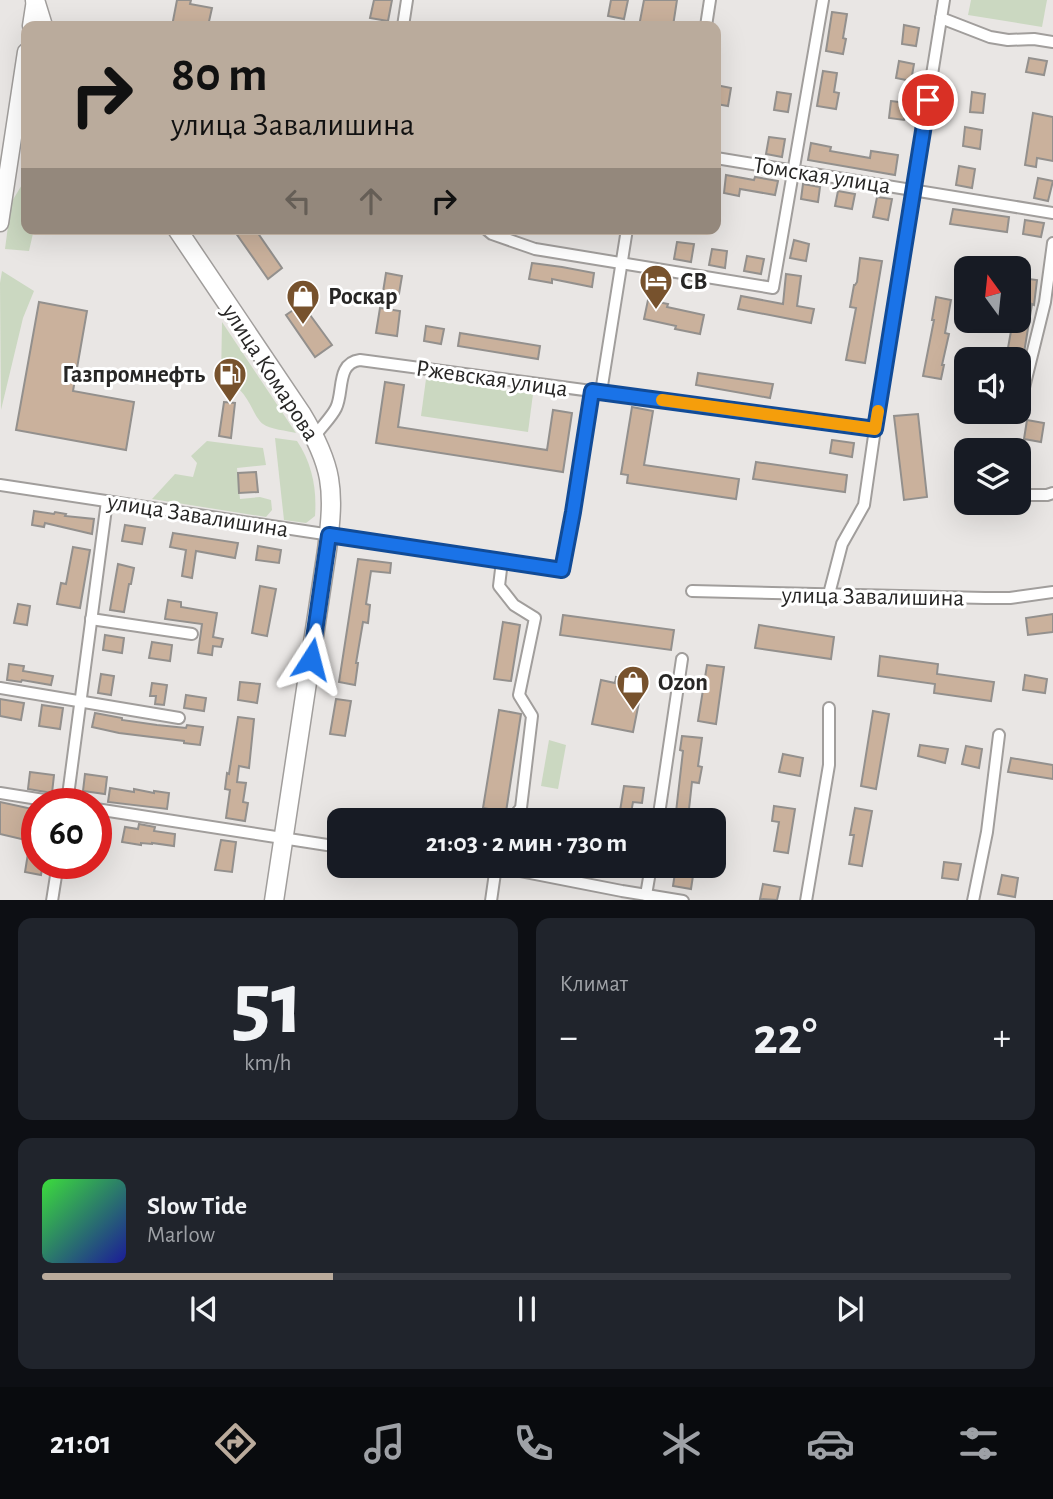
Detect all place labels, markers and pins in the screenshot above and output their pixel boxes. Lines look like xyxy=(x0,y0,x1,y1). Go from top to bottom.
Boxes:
pin xyxy=(898,70,958,130)
hotel icon: СВ xyxy=(637,262,675,311)
place label: СВ xyxy=(680,270,708,294)
shop icon: Роскар xyxy=(284,277,322,326)
place label: Роскар xyxy=(328,285,398,309)
fuel station icon: Газпромнефть xyxy=(211,355,249,404)
place label: Газпромнефть xyxy=(62,363,205,387)
shop icon: Ozon xyxy=(614,663,652,712)
place label: Ozon xyxy=(658,671,708,695)

